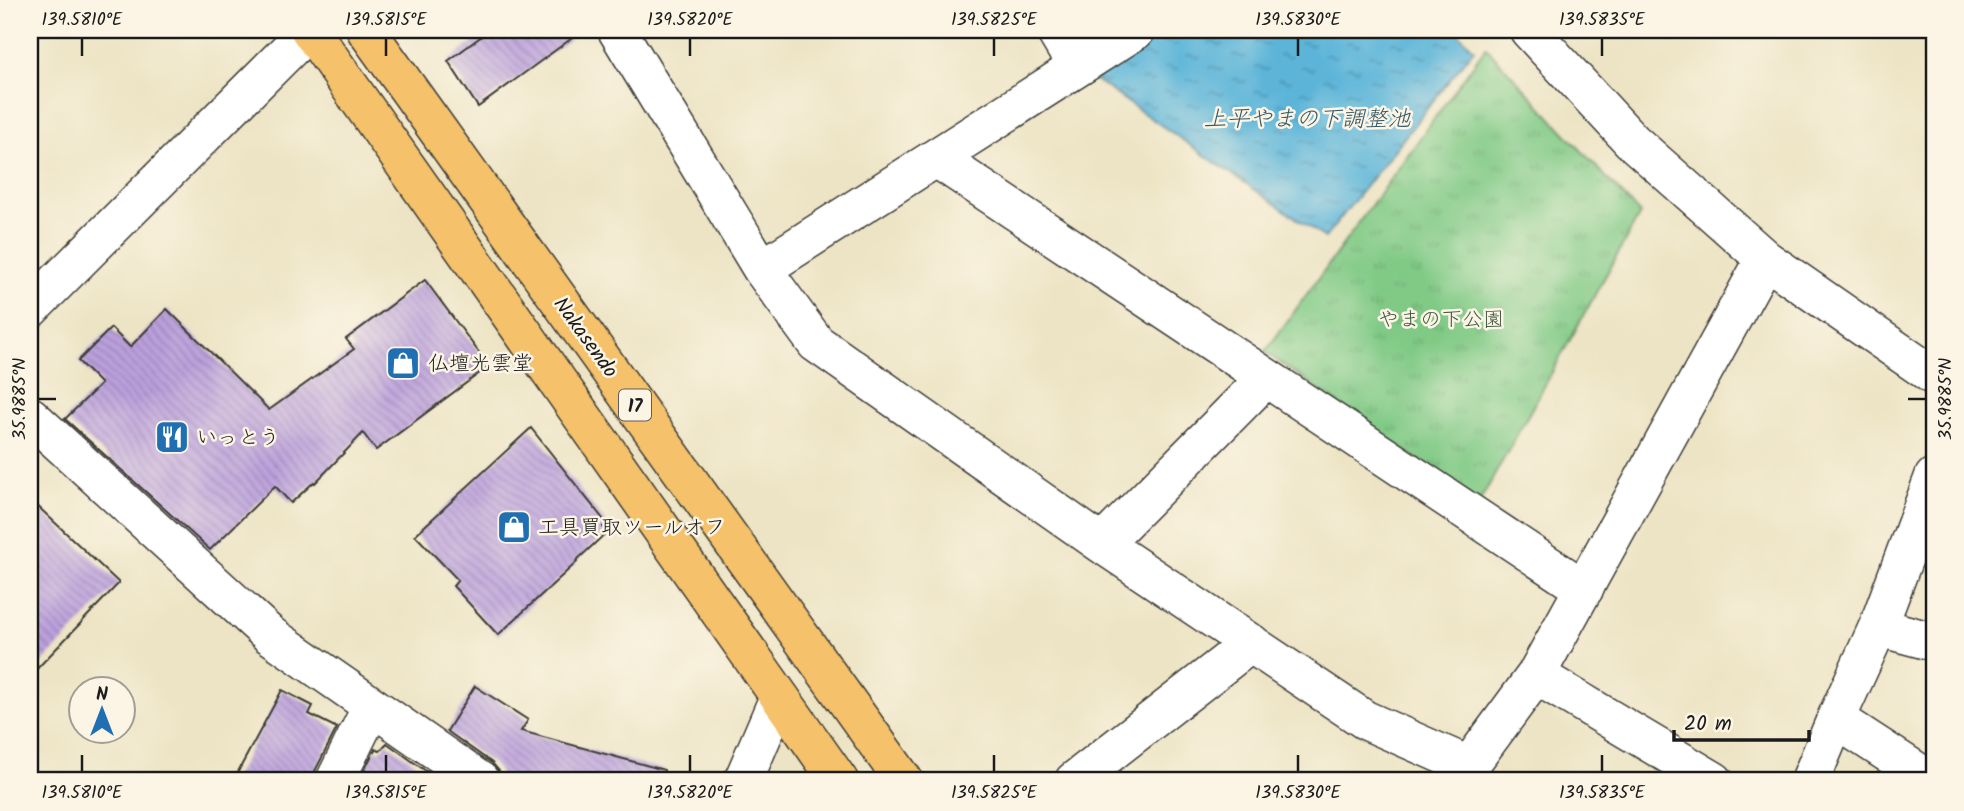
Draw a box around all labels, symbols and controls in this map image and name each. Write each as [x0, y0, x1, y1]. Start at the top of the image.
text: 139.5810°E [42, 6, 123, 35]
text: 139.5815°E [345, 6, 427, 35]
text: 139.5820°E [647, 6, 733, 35]
text: 139.5825°E [951, 6, 1038, 35]
text: 139.5830°E [1255, 6, 1341, 35]
text: 139.5835°E [1559, 6, 1645, 35]
water label: 上平やまの下調整池 [1204, 102, 1412, 138]
street label: Nakasendo [544, 290, 626, 385]
park label: やまの下公園 [1378, 304, 1504, 337]
shop icon: 仏壇光雲堂 [384, 344, 422, 382]
place label: 仏壇光雲堂 [428, 348, 533, 381]
text: 35.9885°N [6, 358, 35, 440]
text: 35.9885°N [1932, 358, 1961, 440]
road number: 17 [619, 390, 651, 420]
restaurant icon: いっとう [153, 418, 191, 456]
place label: いっとう [196, 422, 280, 455]
shop icon: 工具買取ツールオフ [495, 508, 533, 546]
place label: 工具買取ツールオフ [538, 512, 726, 545]
north arrow [66, 674, 136, 744]
text: N [96, 680, 108, 710]
scale bar [1674, 699, 1808, 743]
text: 20 m [1684, 708, 1732, 741]
text: 139.5810°E [42, 779, 123, 808]
text: 139.5815°E [345, 779, 427, 808]
text: 139.5820°E [647, 779, 733, 808]
text: 139.5825°E [951, 779, 1038, 808]
text: 139.5830°E [1255, 779, 1341, 808]
text: 139.5835°E [1559, 779, 1645, 808]

